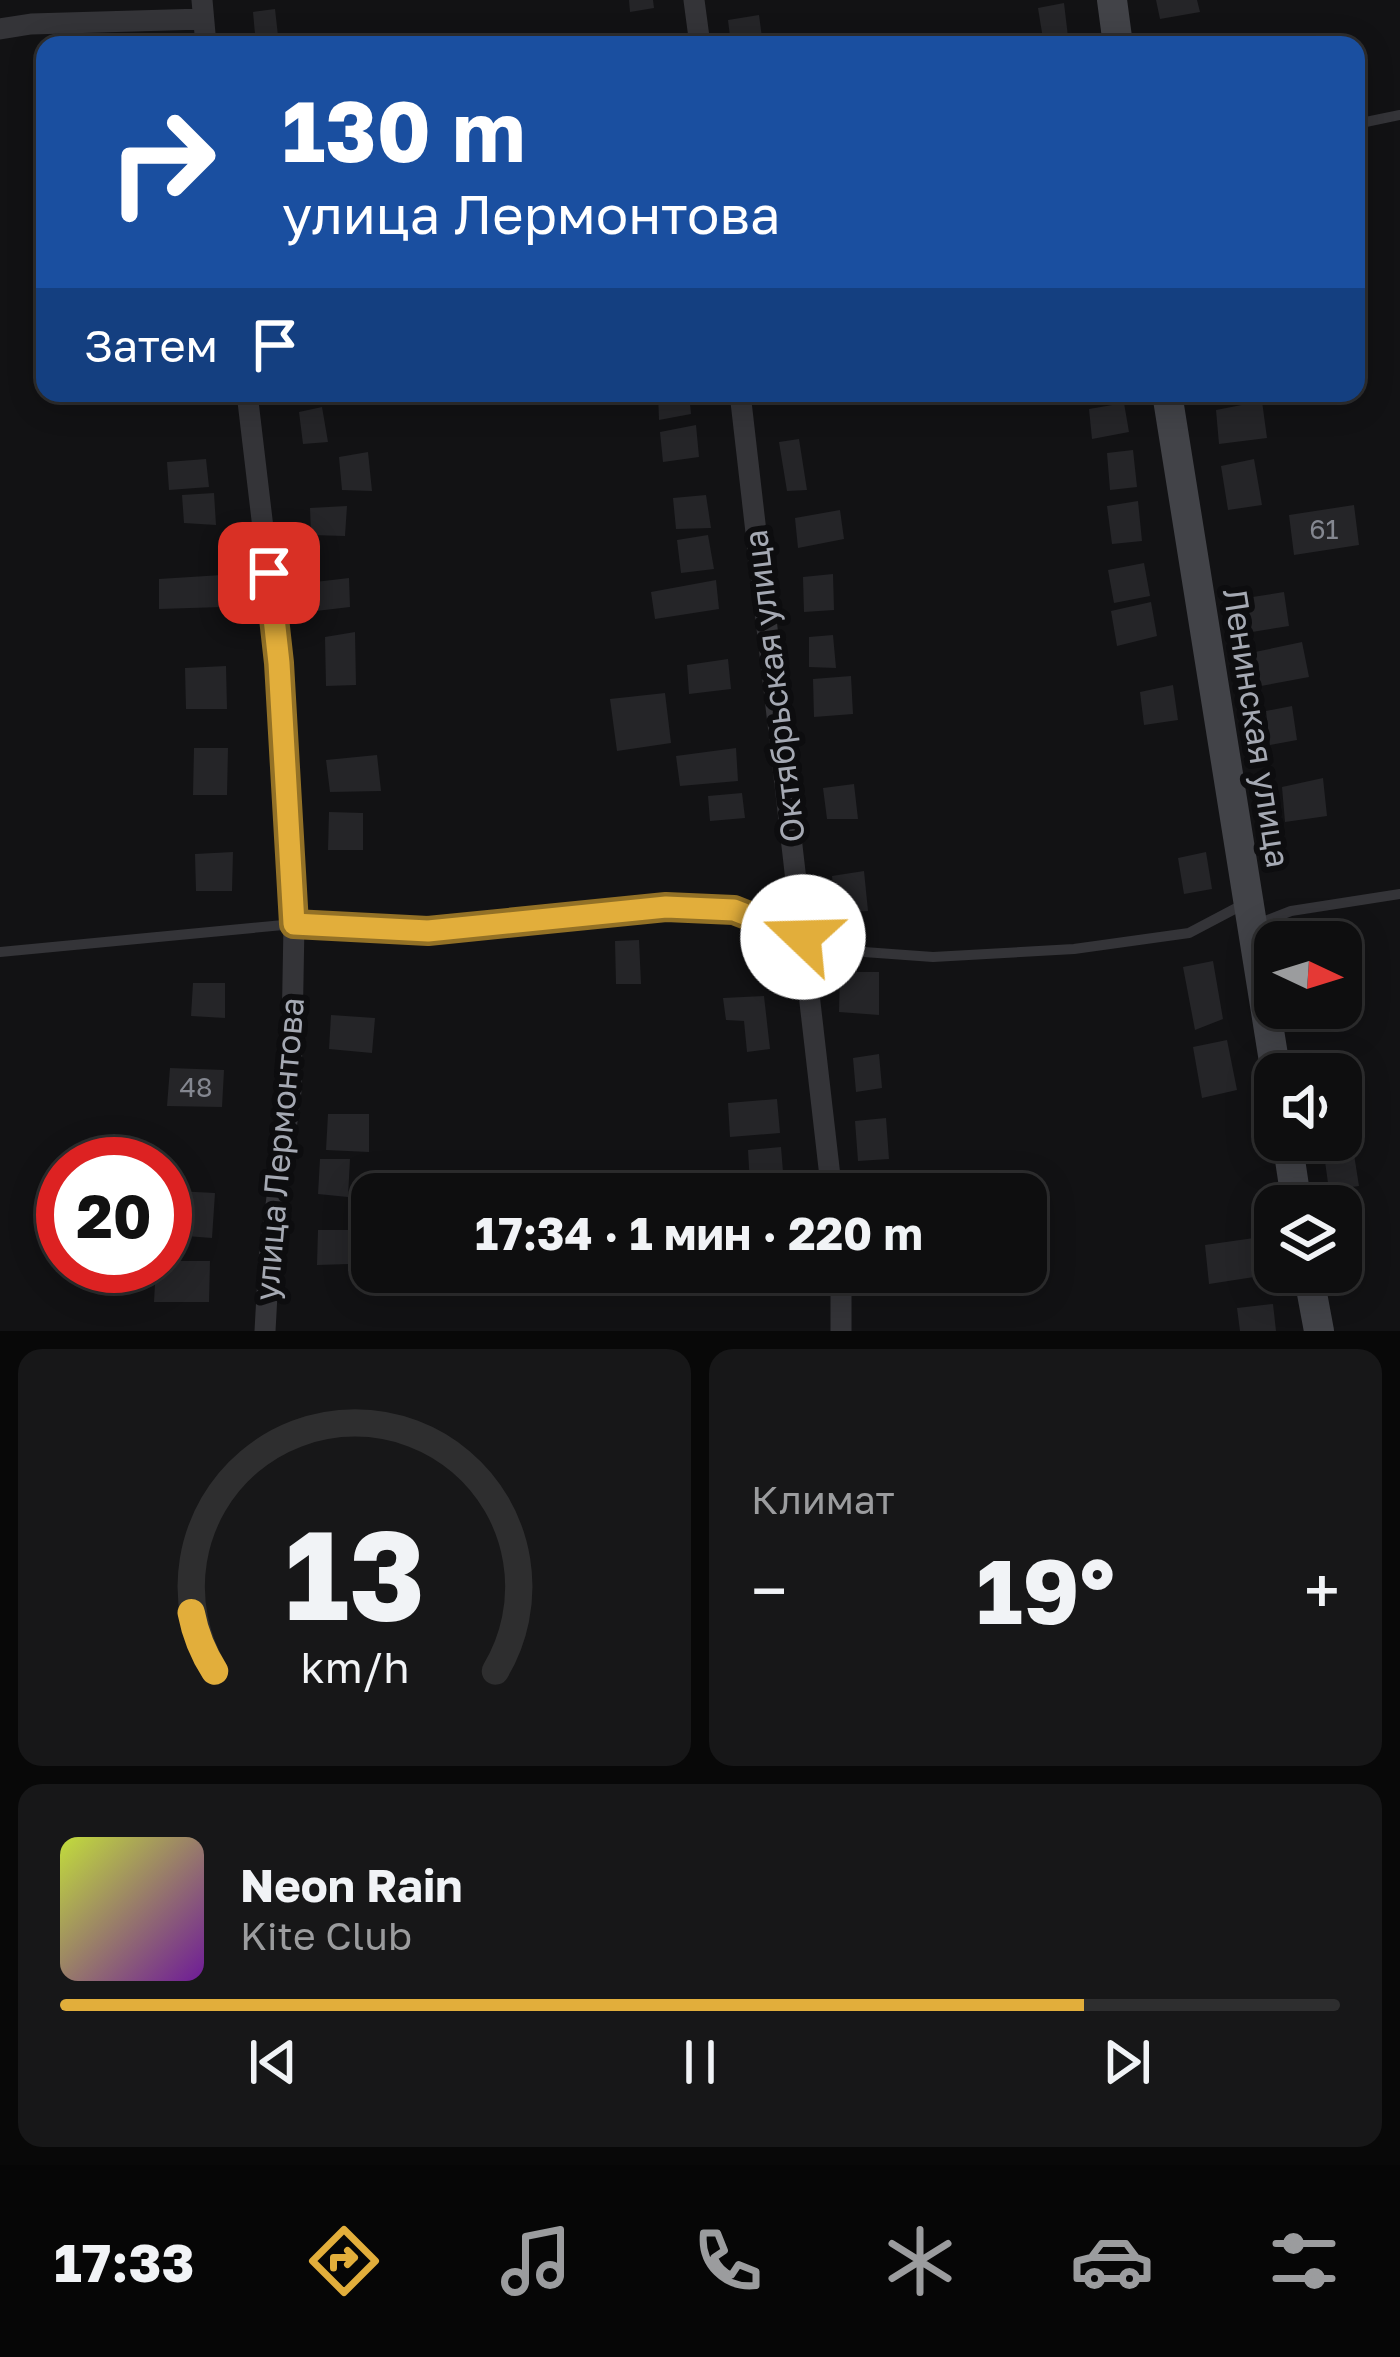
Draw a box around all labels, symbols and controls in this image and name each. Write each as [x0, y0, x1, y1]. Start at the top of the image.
text: 130 m [282, 80, 526, 180]
icon: right [84, 84, 240, 240]
text: улица Лермонтова [282, 181, 780, 246]
icon: arrive [242, 312, 308, 378]
text: Затем [84, 318, 218, 372]
house number: 61 [1309, 513, 1339, 545]
pin [218, 522, 320, 624]
street label: Октябрьская улица [735, 528, 812, 845]
icon: arrive [236, 540, 302, 606]
street label: Ленинская улица [1216, 586, 1299, 870]
position arrow [740, 874, 866, 1000]
north arrow [1254, 921, 1362, 1029]
map controls [1254, 921, 1362, 1293]
street label: улица Лермонтова [246, 996, 311, 1302]
button: sound [1254, 1053, 1362, 1161]
house number: 48 [180, 1071, 212, 1103]
speed limit sign: 20 [36, 1137, 192, 1293]
button: layers [1254, 1185, 1362, 1293]
text: 17:34 · 1 мин · 220 m [475, 1206, 923, 1260]
text: Климат [751, 1476, 895, 1523]
text: 13 [284, 1498, 425, 1647]
text: 19° [976, 1536, 1115, 1644]
text: − [751, 1550, 787, 1630]
text: + [1304, 1550, 1340, 1630]
text: km/h [300, 1640, 409, 1691]
text: Neon Rain [240, 1858, 463, 1912]
text: Kite Club [240, 1912, 412, 1959]
icon: previous [240, 2029, 306, 2095]
icon: pause [667, 2029, 733, 2095]
icon: next [1094, 2029, 1160, 2095]
icon: directions [302, 2219, 386, 2303]
icon: music [494, 2219, 578, 2303]
icon: phone [686, 2219, 770, 2303]
icon: climate [878, 2219, 962, 2303]
icon: car [1070, 2219, 1154, 2303]
icon: filters [1262, 2219, 1346, 2303]
text: 17:33 [54, 2229, 194, 2294]

